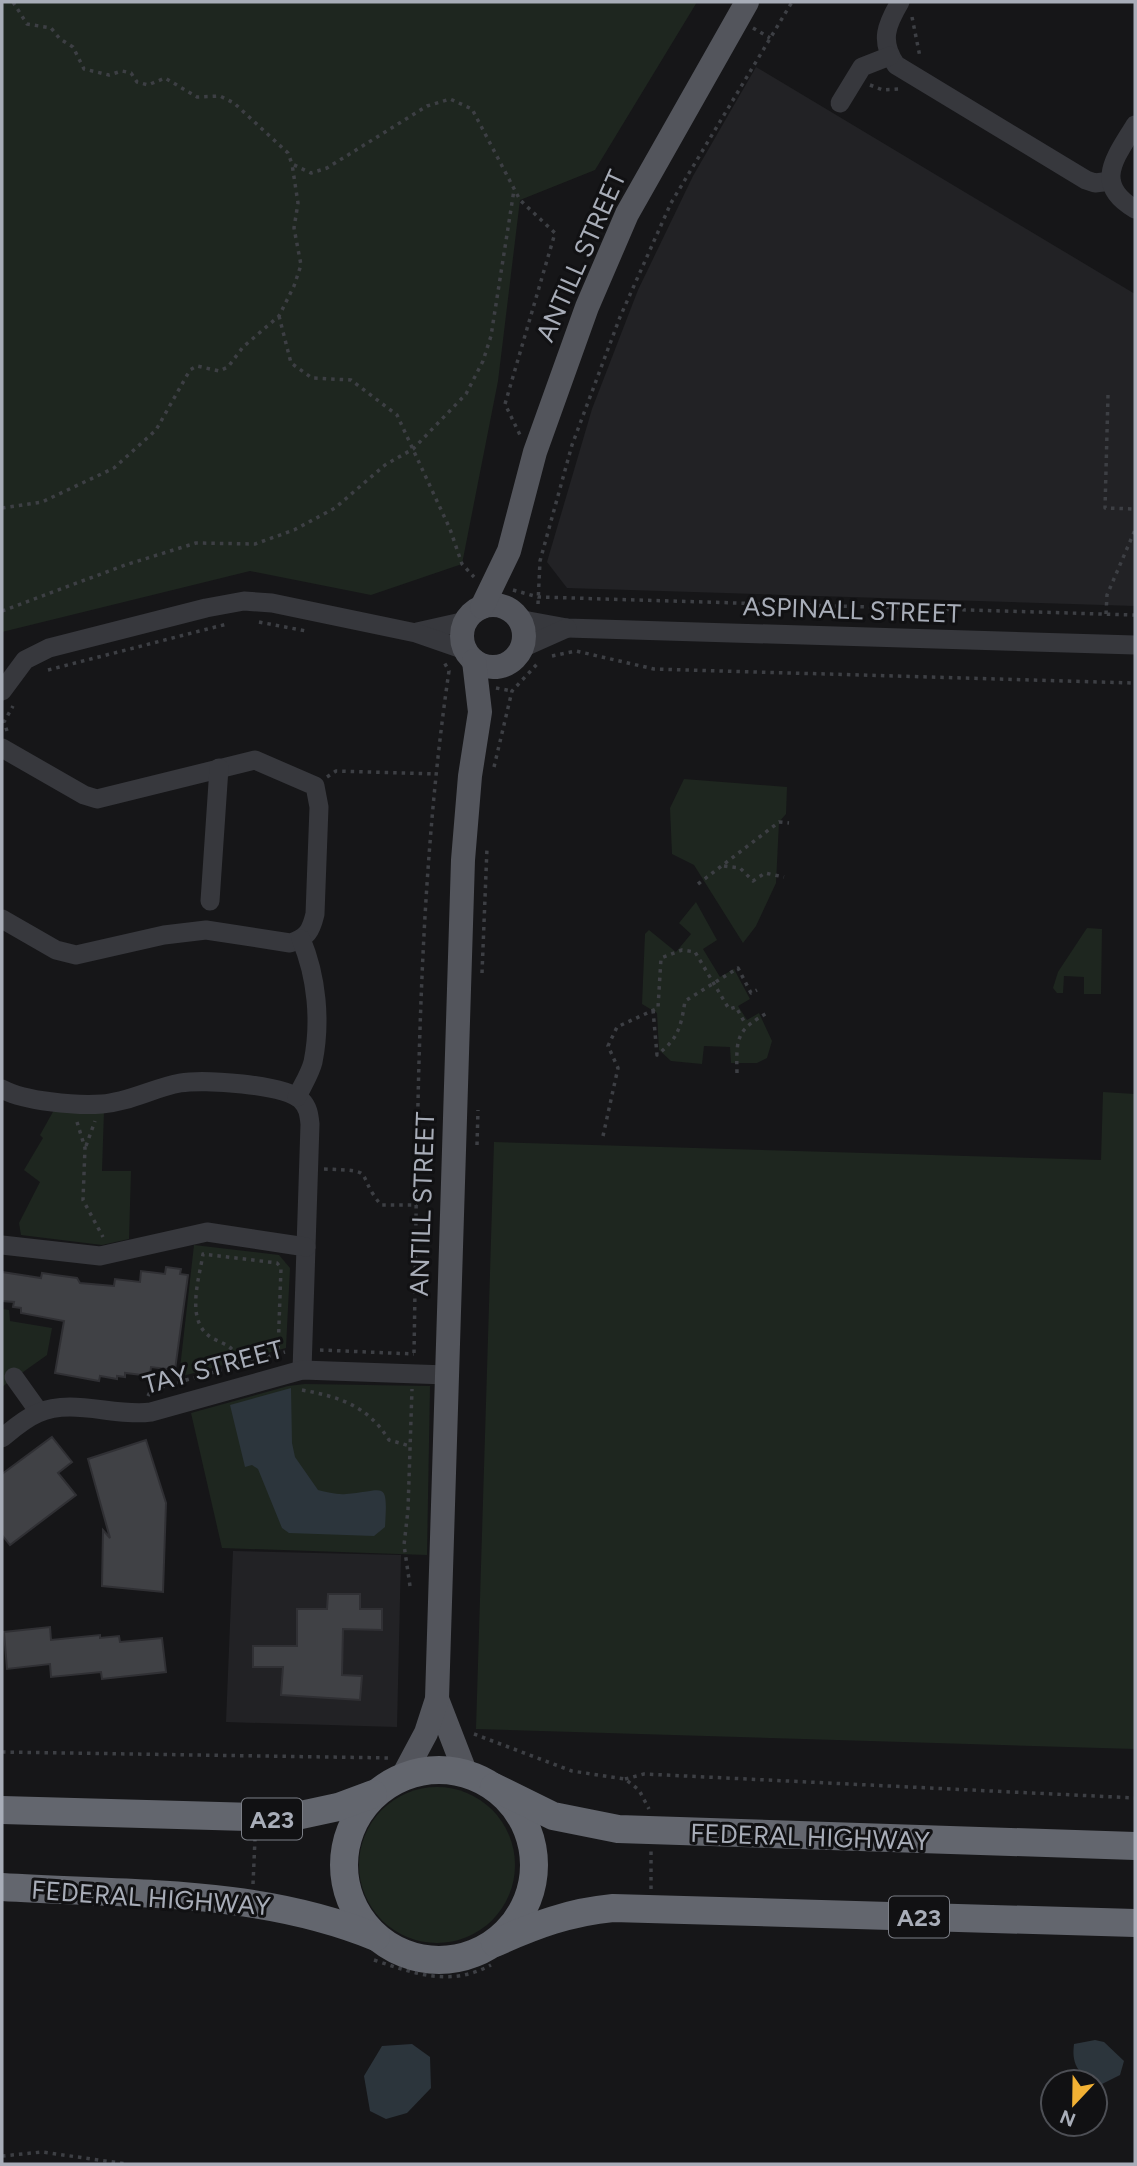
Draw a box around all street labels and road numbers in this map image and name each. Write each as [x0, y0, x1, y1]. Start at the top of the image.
street label: ANTILL STREET [529, 165, 633, 347]
street label: ASPINALL STREET [742, 590, 962, 630]
street label: ANTILL STREET [403, 1111, 441, 1297]
street label: TAY STREET [139, 1333, 287, 1401]
road number: A23 [242, 1798, 302, 1840]
street label: FEDERAL HIGHWAY [690, 1817, 931, 1857]
street label: FEDERAL HIGHWAY [30, 1874, 272, 1922]
road number: A23 [889, 1896, 949, 1938]

